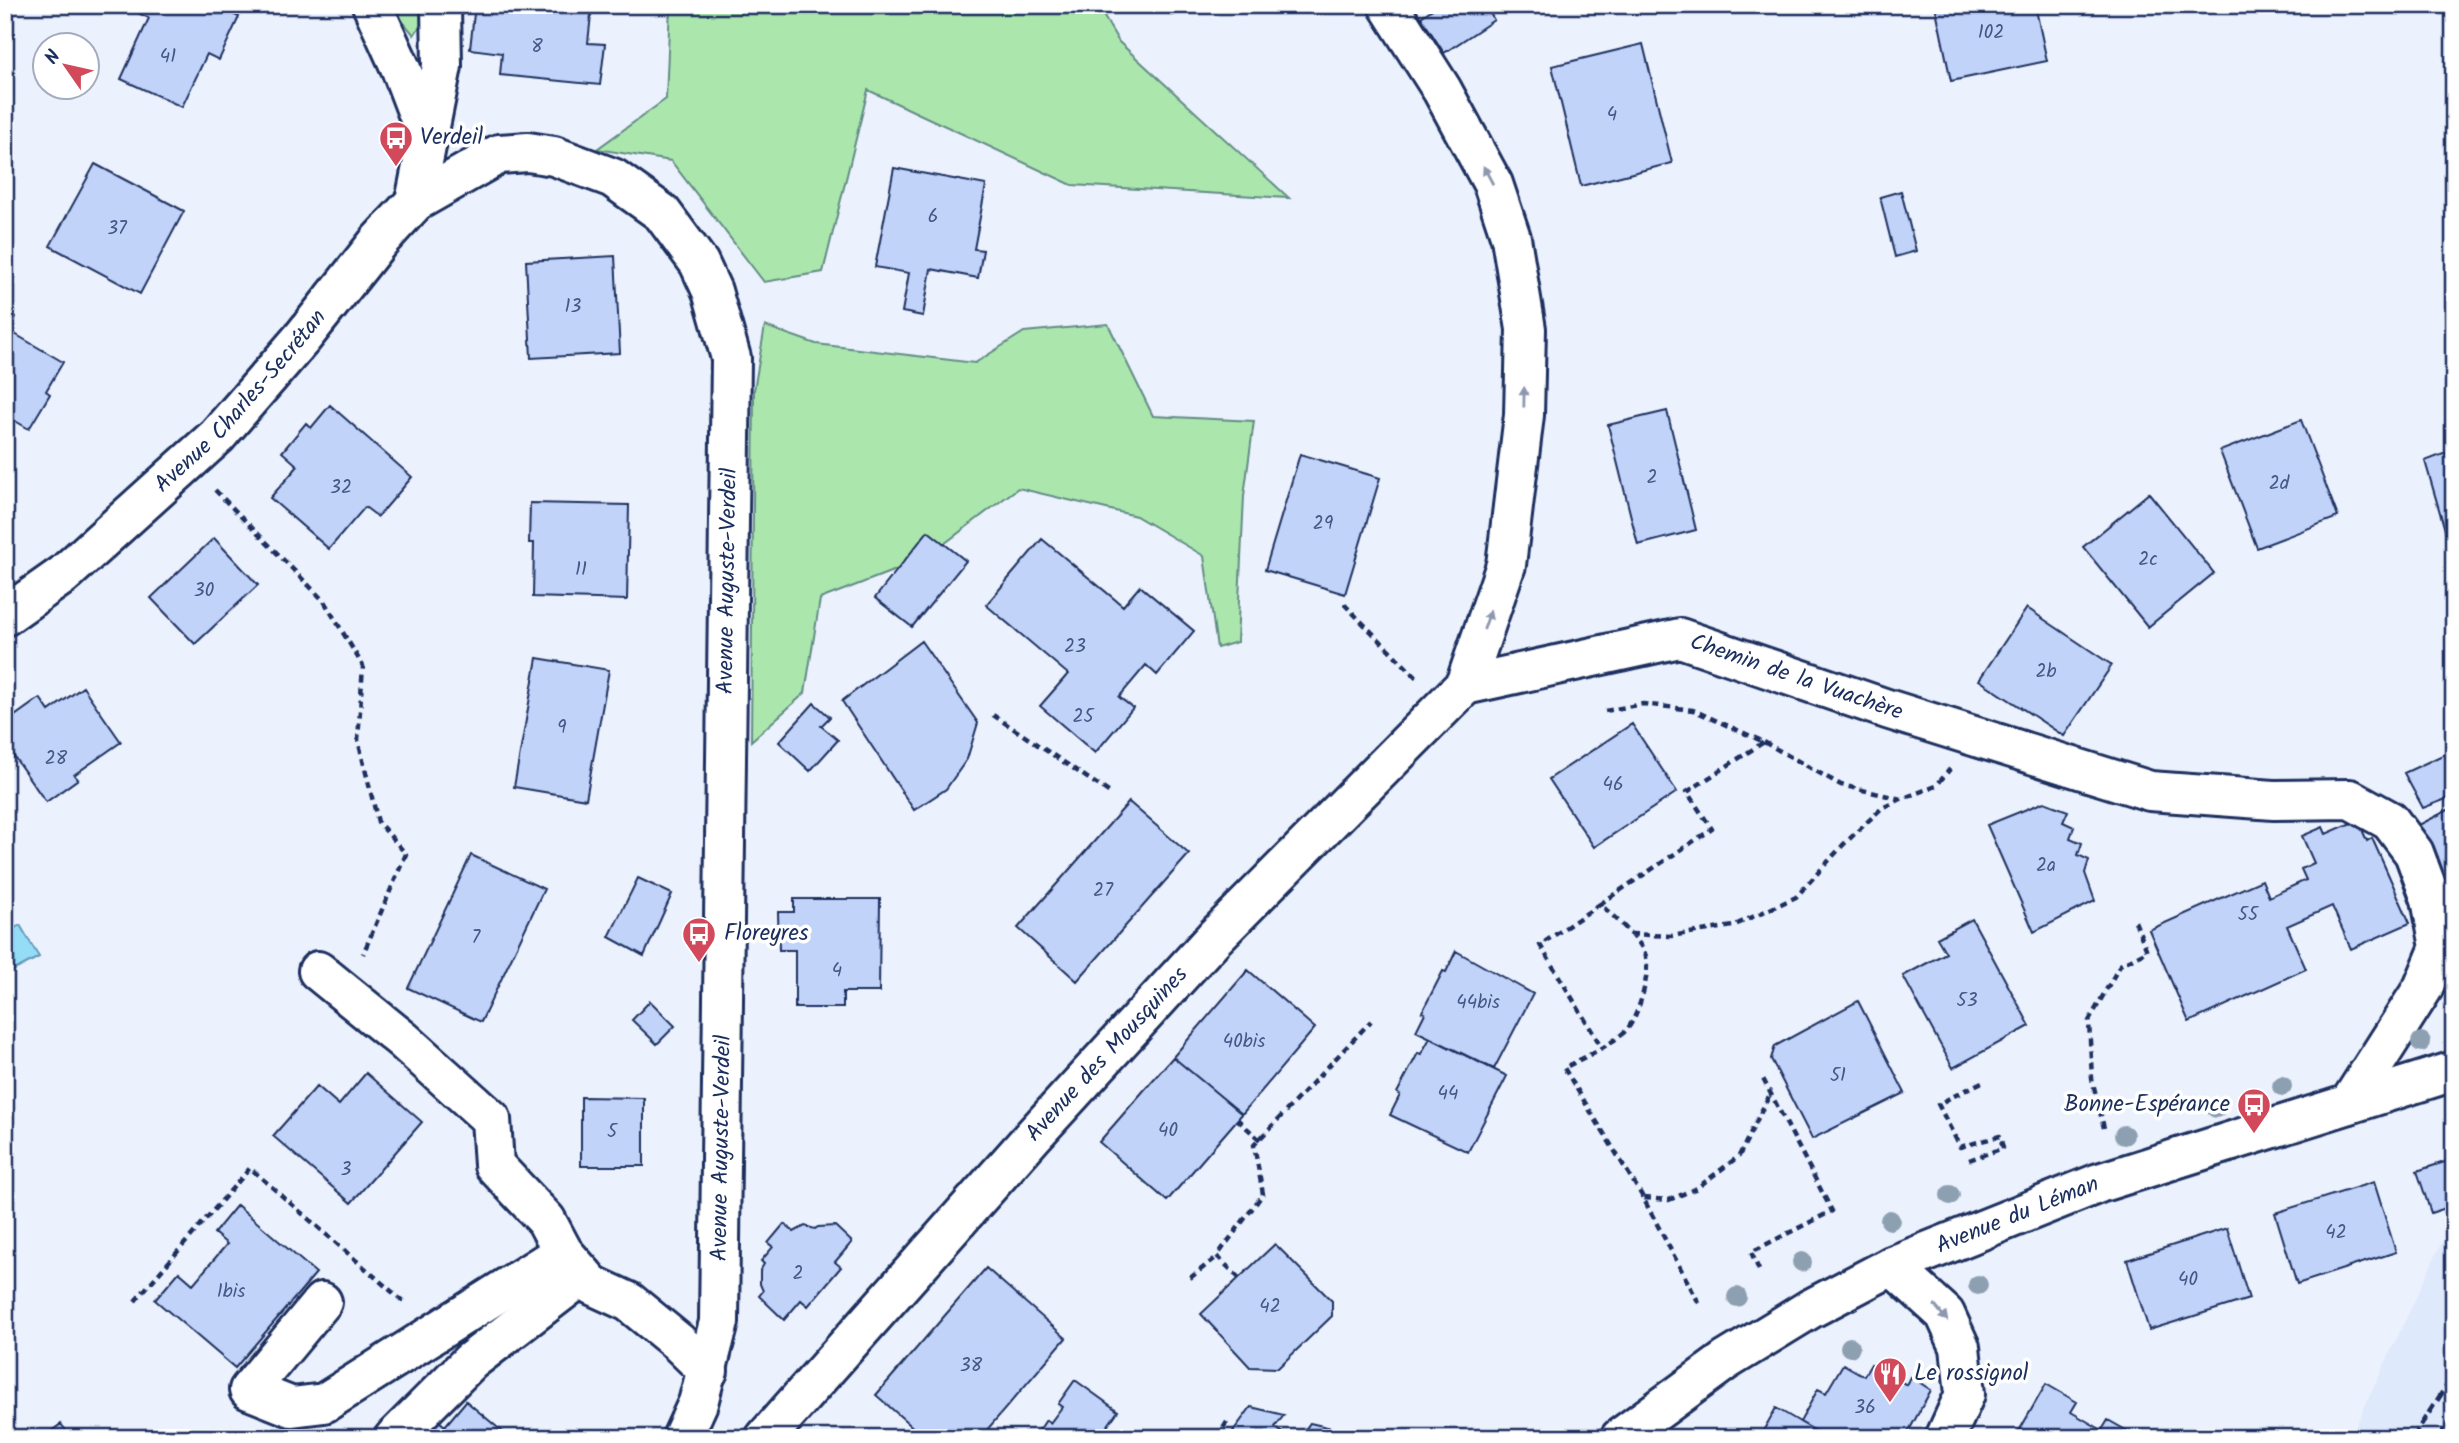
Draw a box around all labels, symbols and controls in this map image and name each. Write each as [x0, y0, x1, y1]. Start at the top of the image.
house number: 102 [1978, 18, 2004, 48]
north arrow [32, 32, 102, 102]
house number: 8 [531, 32, 543, 62]
house number: 41 [160, 42, 176, 72]
text: N [38, 44, 69, 71]
house number: 4 [1607, 100, 1617, 130]
bus stop icon: Verdeil [377, 119, 415, 168]
place label: Verdeil [420, 120, 484, 156]
one-way arrow [1482, 165, 1494, 185]
house number: 6 [928, 202, 938, 232]
house number: 37 [107, 214, 128, 244]
house number: 13 [565, 292, 582, 322]
street label: Avenue Charles-Secrétan [147, 302, 336, 502]
one-way arrow [1519, 386, 1530, 408]
house number: 2 [1646, 463, 1658, 493]
street label: Avenue Auguste-Verdeil [708, 467, 748, 695]
house number: 2d [2269, 469, 2290, 499]
house number: 32 [330, 473, 352, 503]
house number: 29 [1313, 509, 1333, 539]
house number: 2c [2138, 545, 2158, 575]
house number: 11 [575, 555, 587, 585]
house number: 30 [194, 576, 214, 606]
one-way arrow [1482, 610, 1493, 631]
street label: Chemin de la Vuachère [1685, 625, 1907, 731]
house number: 23 [1064, 632, 1086, 662]
house number: 2b [2035, 657, 2057, 687]
house number: 25 [1072, 702, 1095, 732]
house number: 9 [557, 713, 567, 743]
house number: 28 [45, 744, 68, 774]
house number: 46 [1602, 770, 1624, 800]
house number: 2a [2036, 851, 2056, 881]
house number: 27 [1093, 876, 1114, 906]
house number: 55 [2238, 900, 2260, 930]
bus stop icon: Floreyres [680, 915, 718, 964]
place label: Floreyres [724, 916, 809, 952]
house number: 7 [472, 923, 482, 953]
house number: 4 [832, 956, 842, 986]
street label: Avenue des Mousquines [1017, 958, 1197, 1151]
house number: 53 [1956, 986, 1978, 1016]
house number: 44bis [1456, 988, 1500, 1018]
house number: 40bis [1223, 1027, 1265, 1057]
street label: Avenue Auguste-Verdeil [702, 1034, 742, 1262]
house number: 51 [1830, 1061, 1846, 1091]
house number: 44 [1438, 1079, 1458, 1109]
bus stop icon: Bonne-Espérance [2235, 1086, 2273, 1135]
place label: Bonne-Espérance [2064, 1087, 2230, 1123]
house number: 40 [1158, 1116, 1178, 1146]
house number: 5 [607, 1117, 619, 1147]
house number: 3 [341, 1155, 352, 1185]
street label: Avenue du Léman [1931, 1167, 2105, 1264]
house number: 42 [2325, 1218, 2347, 1248]
house number: 2 [792, 1259, 804, 1289]
house number: 40 [2178, 1265, 2198, 1295]
house number: 1bis [217, 1277, 245, 1307]
house number: 42 [1259, 1292, 1281, 1322]
one-way arrow [1933, 1303, 1948, 1321]
house number: 38 [960, 1351, 983, 1381]
restaurant icon: Le rossignol [1871, 1355, 1909, 1404]
place label: Le rossignol [1914, 1356, 2029, 1392]
house number: 36 [1854, 1393, 1876, 1423]

